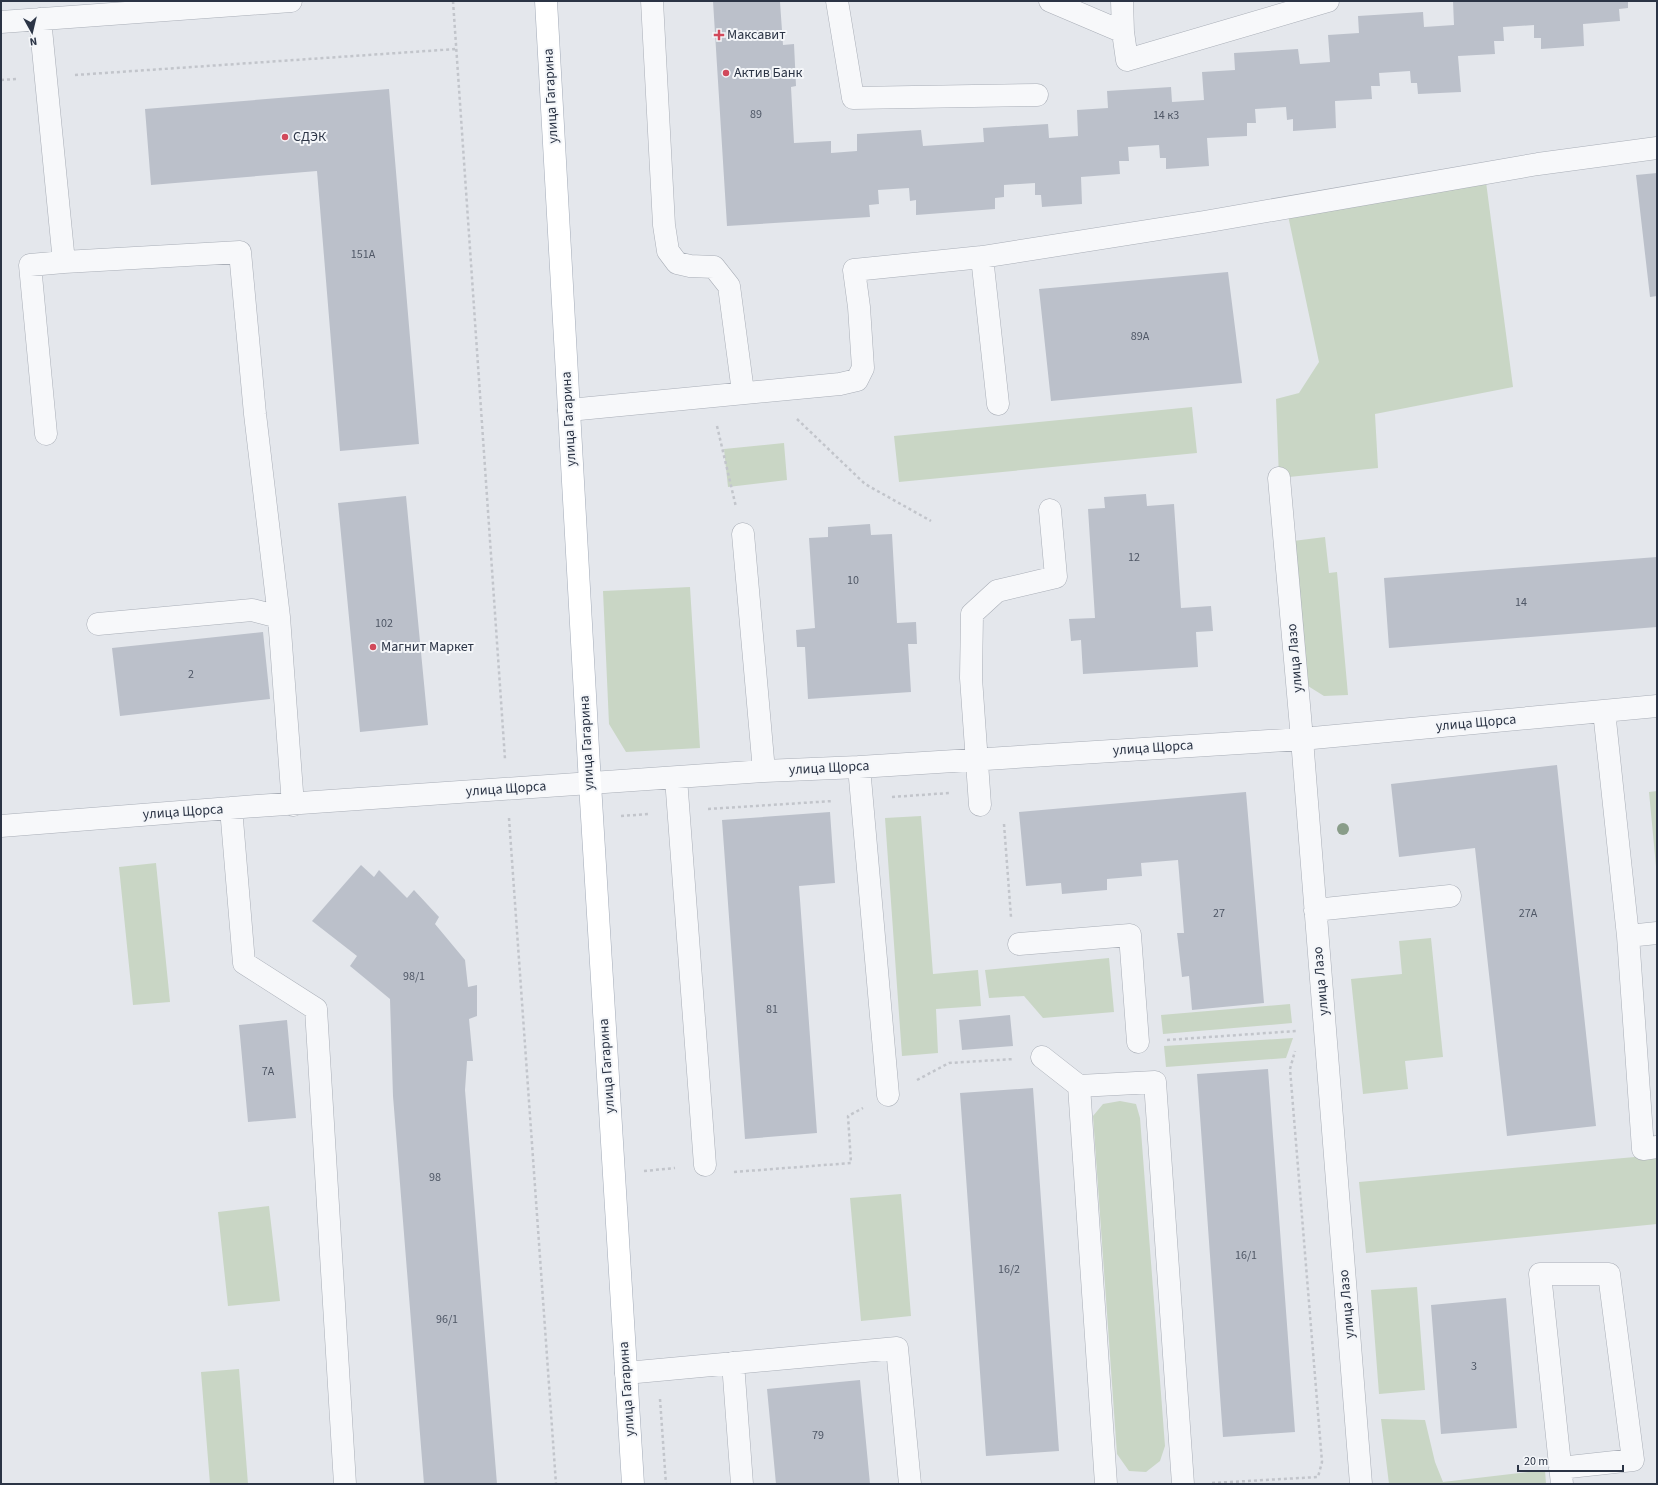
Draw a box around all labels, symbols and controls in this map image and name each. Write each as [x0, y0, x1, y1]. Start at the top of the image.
north arrow [12, 12, 52, 52]
place label: Максавит [727, 25, 786, 45]
marker: Максавит [714, 30, 724, 40]
text: N [29, 33, 38, 49]
street label: улица Гагарина [539, 48, 563, 144]
place label: Актив Банк [734, 63, 803, 83]
marker: Актив Банк [721, 68, 731, 78]
house number: 89 [750, 106, 762, 123]
house number: 14 к3 [1153, 107, 1179, 124]
place label: СДЭК [293, 127, 327, 147]
marker: СДЭК [280, 132, 290, 142]
house number: 151А [351, 246, 376, 263]
house number: 89А [1131, 328, 1150, 345]
street label: улица Гагарина [557, 371, 581, 467]
house number: 12 [1128, 549, 1140, 566]
house number: 10 [847, 572, 859, 589]
house number: 14 [1515, 594, 1527, 611]
house number: 102 [375, 615, 393, 632]
street label: улица Лазо [1282, 623, 1308, 693]
place label: Магнит Маркет [381, 637, 475, 657]
marker: Магнит Маркет [368, 642, 378, 652]
house number: 2 [188, 666, 194, 683]
street label: улица Гагарина [575, 695, 599, 791]
street label: улица Щорса [1435, 710, 1517, 736]
street label: улица Щорса [1112, 735, 1194, 761]
street label: улица Щорса [788, 756, 870, 780]
street label: улица Щорса [465, 776, 547, 802]
street label: улица Щорса [142, 799, 224, 825]
house number: 27 [1213, 905, 1225, 922]
house number: 27А [1519, 905, 1538, 922]
street label: улица Лазо [1308, 946, 1334, 1016]
house number: 98/1 [403, 968, 425, 985]
house number: 81 [766, 1001, 778, 1018]
street label: улица Гагарина [594, 1018, 620, 1114]
house number: 7А [262, 1063, 275, 1080]
house number: 98 [429, 1169, 441, 1186]
house number: 16/1 [1235, 1247, 1257, 1264]
house number: 16/2 [998, 1261, 1020, 1278]
street label: улица Лазо [1334, 1269, 1360, 1339]
house number: 96/1 [436, 1311, 458, 1328]
street label: улица Гагарина [614, 1341, 640, 1437]
house number: 3 [1471, 1358, 1477, 1375]
house number: 79 [812, 1427, 824, 1444]
scale bar [1518, 1447, 1623, 1473]
text: 20 m [1524, 1453, 1548, 1470]

